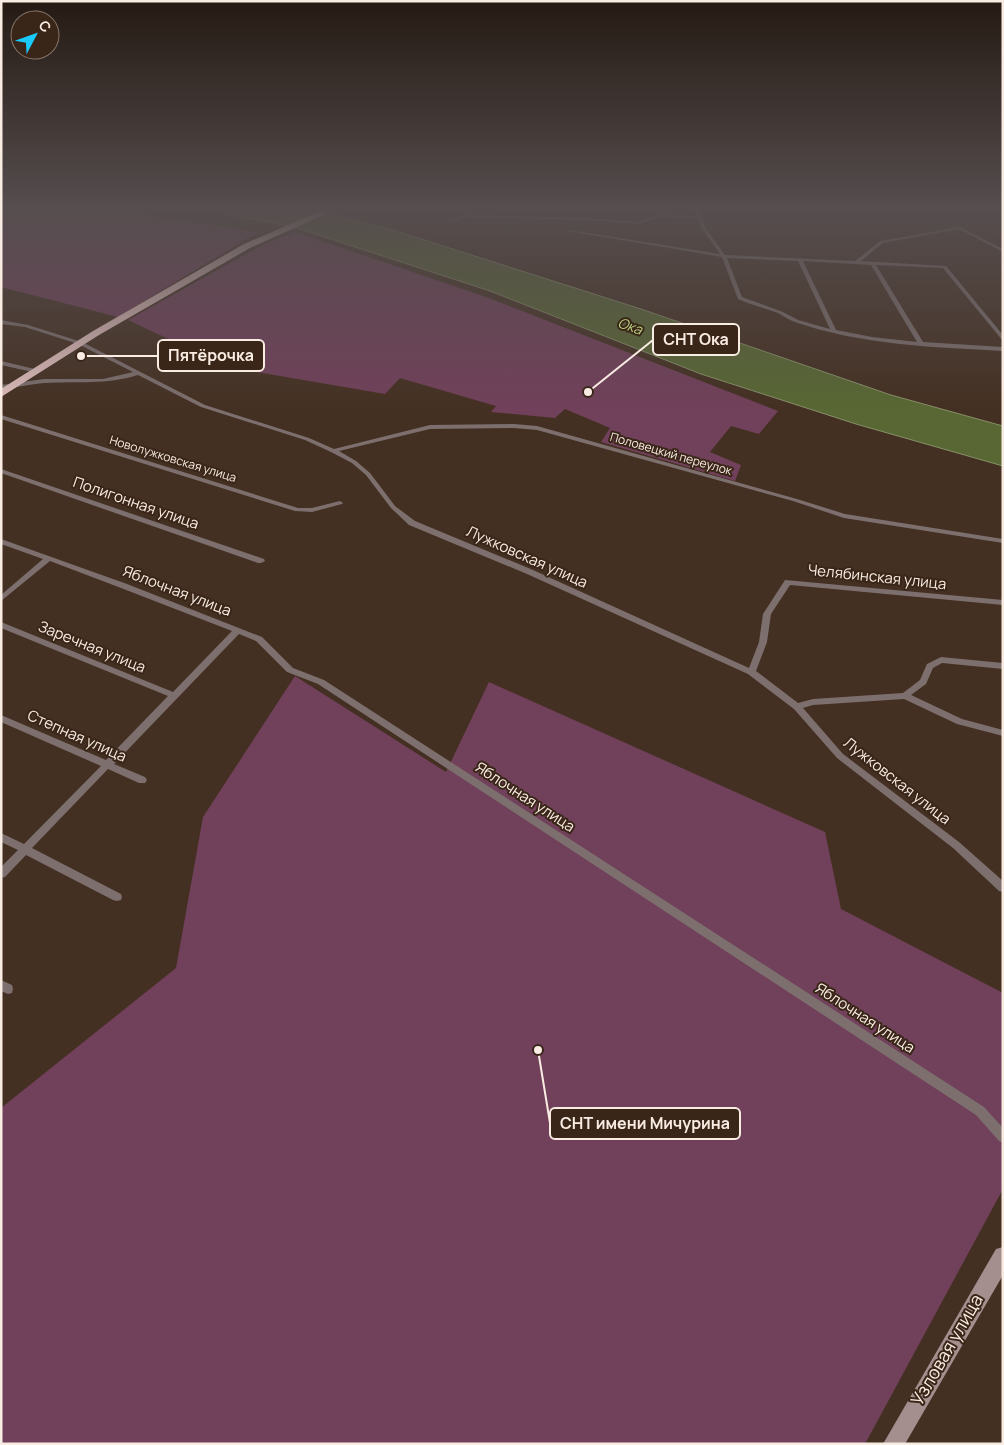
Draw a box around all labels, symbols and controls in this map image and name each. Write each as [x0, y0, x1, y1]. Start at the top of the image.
north arrow [10, 10, 60, 60]
text: С [35, 16, 56, 36]
water label: Ока [615, 312, 646, 339]
callout: СНТ Ока [653, 324, 739, 355]
text: СНТ Ока [663, 328, 729, 350]
callout: Пятёрочка [158, 340, 264, 371]
text: Пятёрочка [168, 344, 254, 366]
street label: Половецкий переулок [608, 428, 735, 479]
street label: Новолужковская улица [108, 431, 239, 486]
street label: Полигонная улица [70, 471, 202, 534]
street label: Лужковская улица [463, 520, 591, 593]
street label: Челябинская улица [807, 559, 947, 594]
street label: Яблочная улица [120, 560, 234, 621]
street label: Заречная улица [35, 615, 149, 678]
street label: Степная улица [24, 704, 130, 767]
street label: Лужковская улица [839, 732, 955, 829]
street label: Яблочная улица [471, 757, 579, 837]
street label: Яблочная улица [811, 978, 919, 1058]
callout: СНТ имени Мичурина [550, 1108, 740, 1139]
text: СНТ имени Мичурина [560, 1112, 730, 1134]
street label: Узловая улица [905, 1289, 988, 1410]

